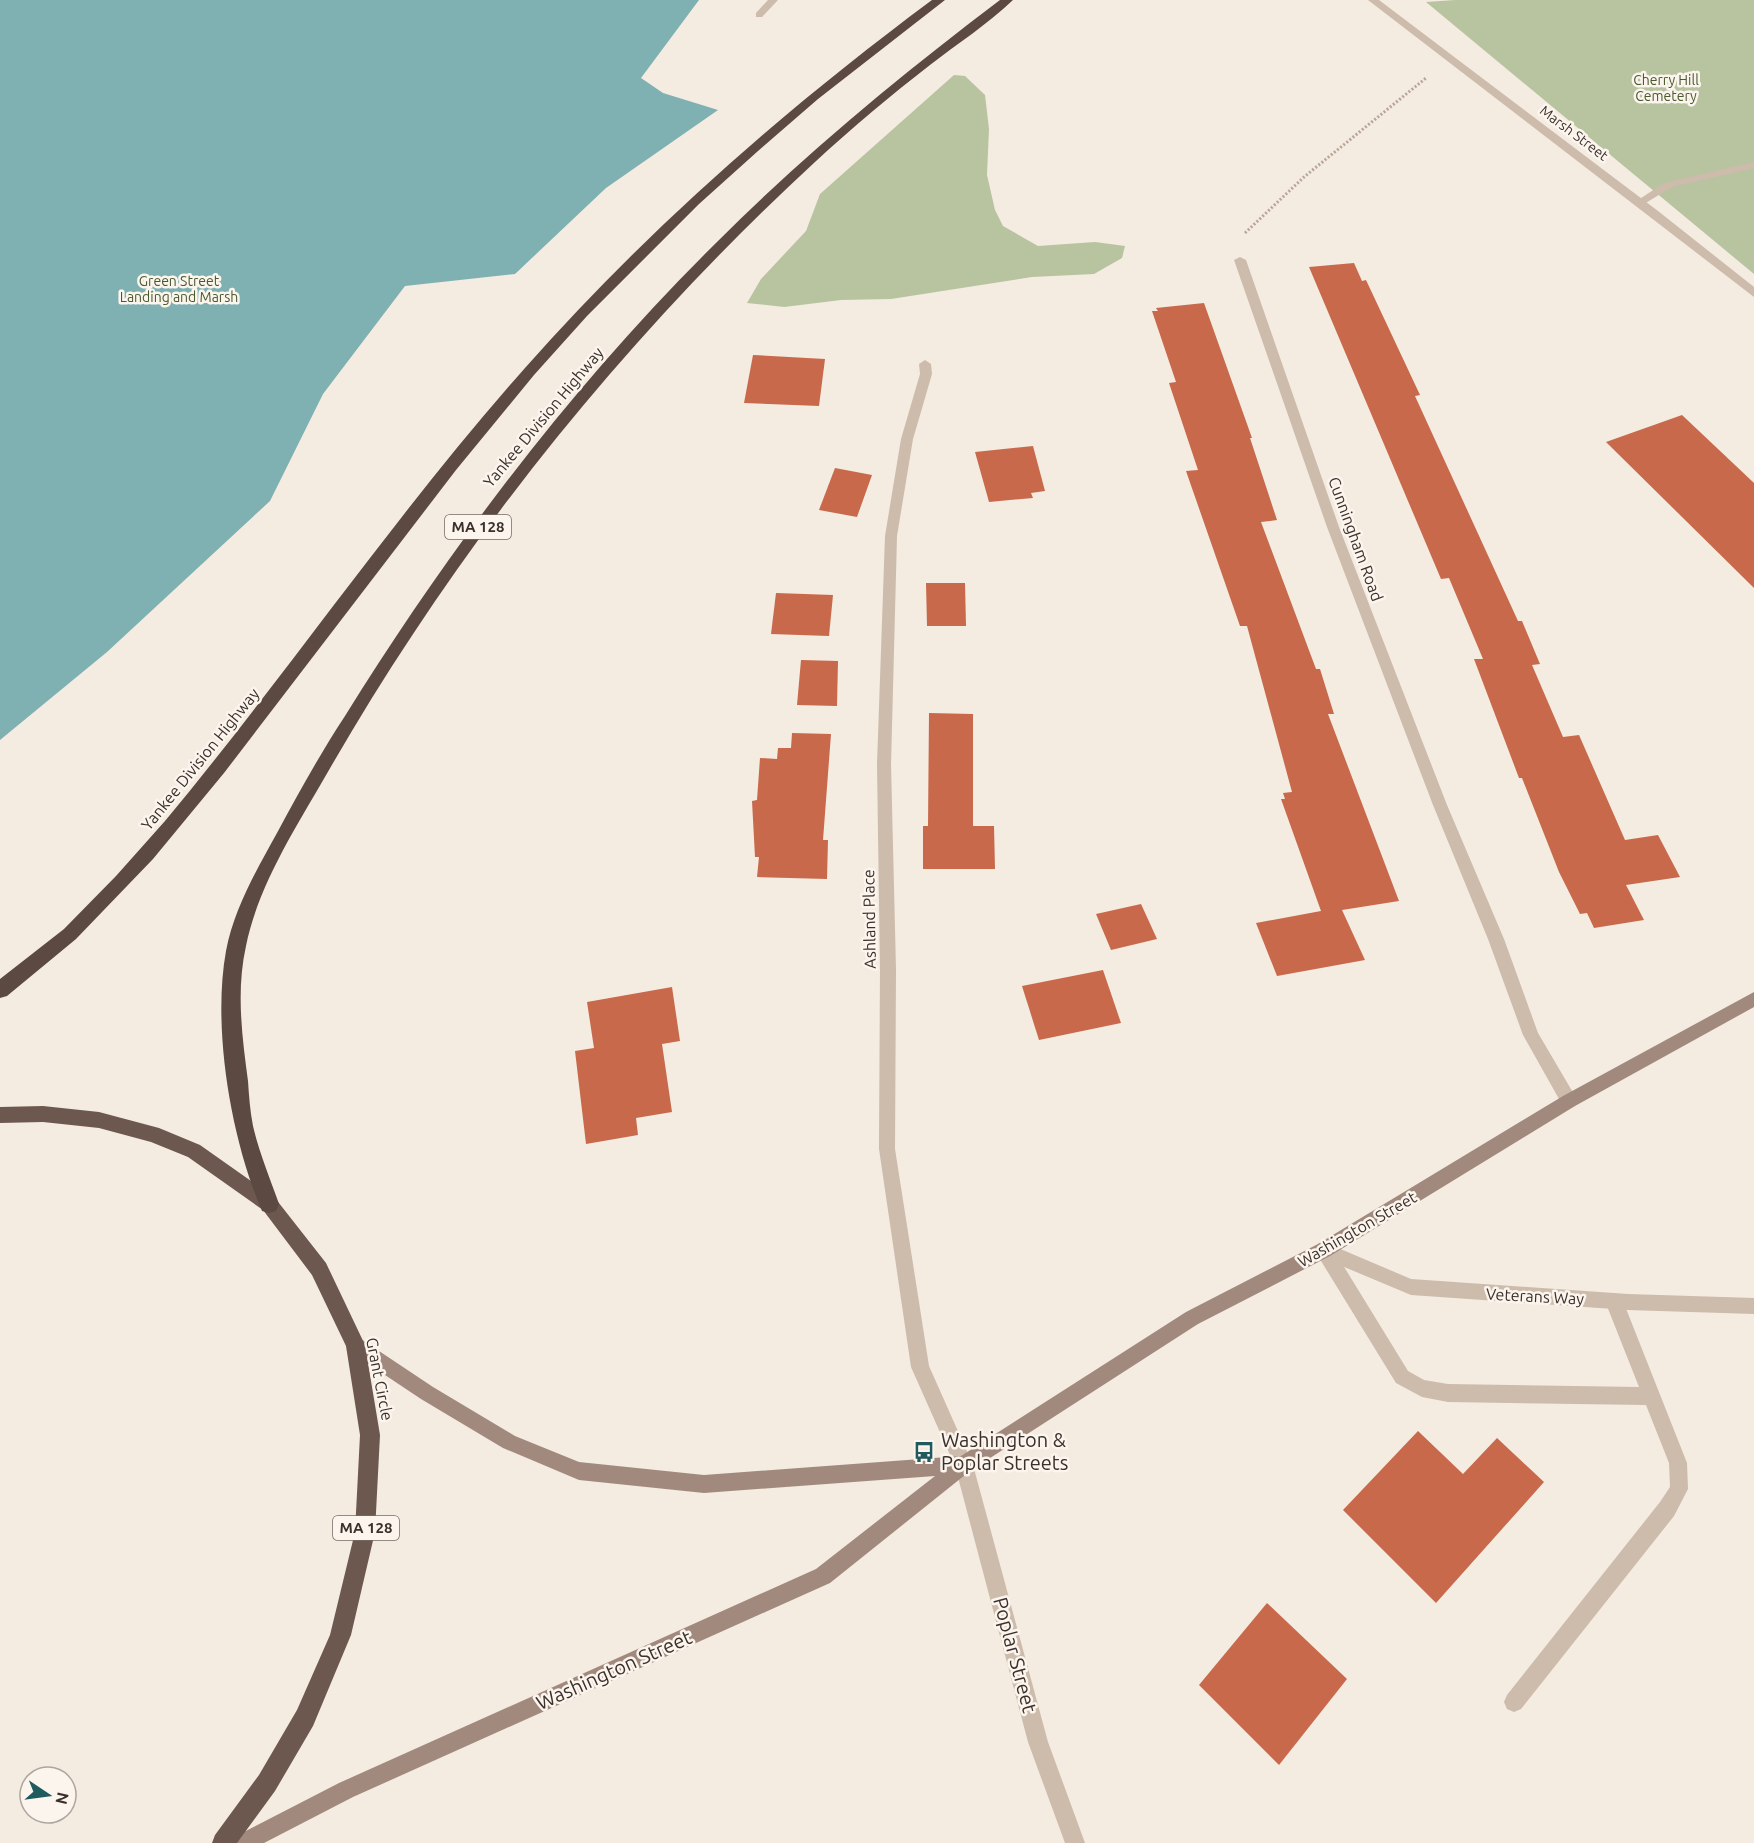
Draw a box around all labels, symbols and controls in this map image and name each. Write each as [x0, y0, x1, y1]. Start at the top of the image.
park label: Cherry Hill Cemetery [1633, 72, 1699, 104]
street label: Marsh Street [1537, 102, 1612, 164]
park label: Green Street Landing and Marsh [120, 273, 238, 305]
street label: Yankee Division Highway [479, 343, 607, 490]
street label: Cunningham Road [1325, 474, 1387, 604]
road number: MA 128 [445, 515, 511, 539]
street label: Yankee Division Highway [137, 684, 263, 833]
street label: Ashland Place [859, 869, 879, 969]
street label: Washington Street [1294, 1187, 1420, 1270]
street label: Veterans Way [1486, 1284, 1585, 1308]
street label: Grant Circle [363, 1336, 397, 1422]
place label: Washington & Poplar Streets [941, 1428, 1068, 1474]
bus stop icon: Washington & Poplar Streets [912, 1440, 936, 1464]
road number: MA 128 [333, 1516, 399, 1540]
street label: Poplar Street [989, 1595, 1042, 1715]
street label: Washington Street [533, 1625, 695, 1714]
north arrow [18, 1765, 78, 1825]
text: N [53, 1791, 73, 1806]

